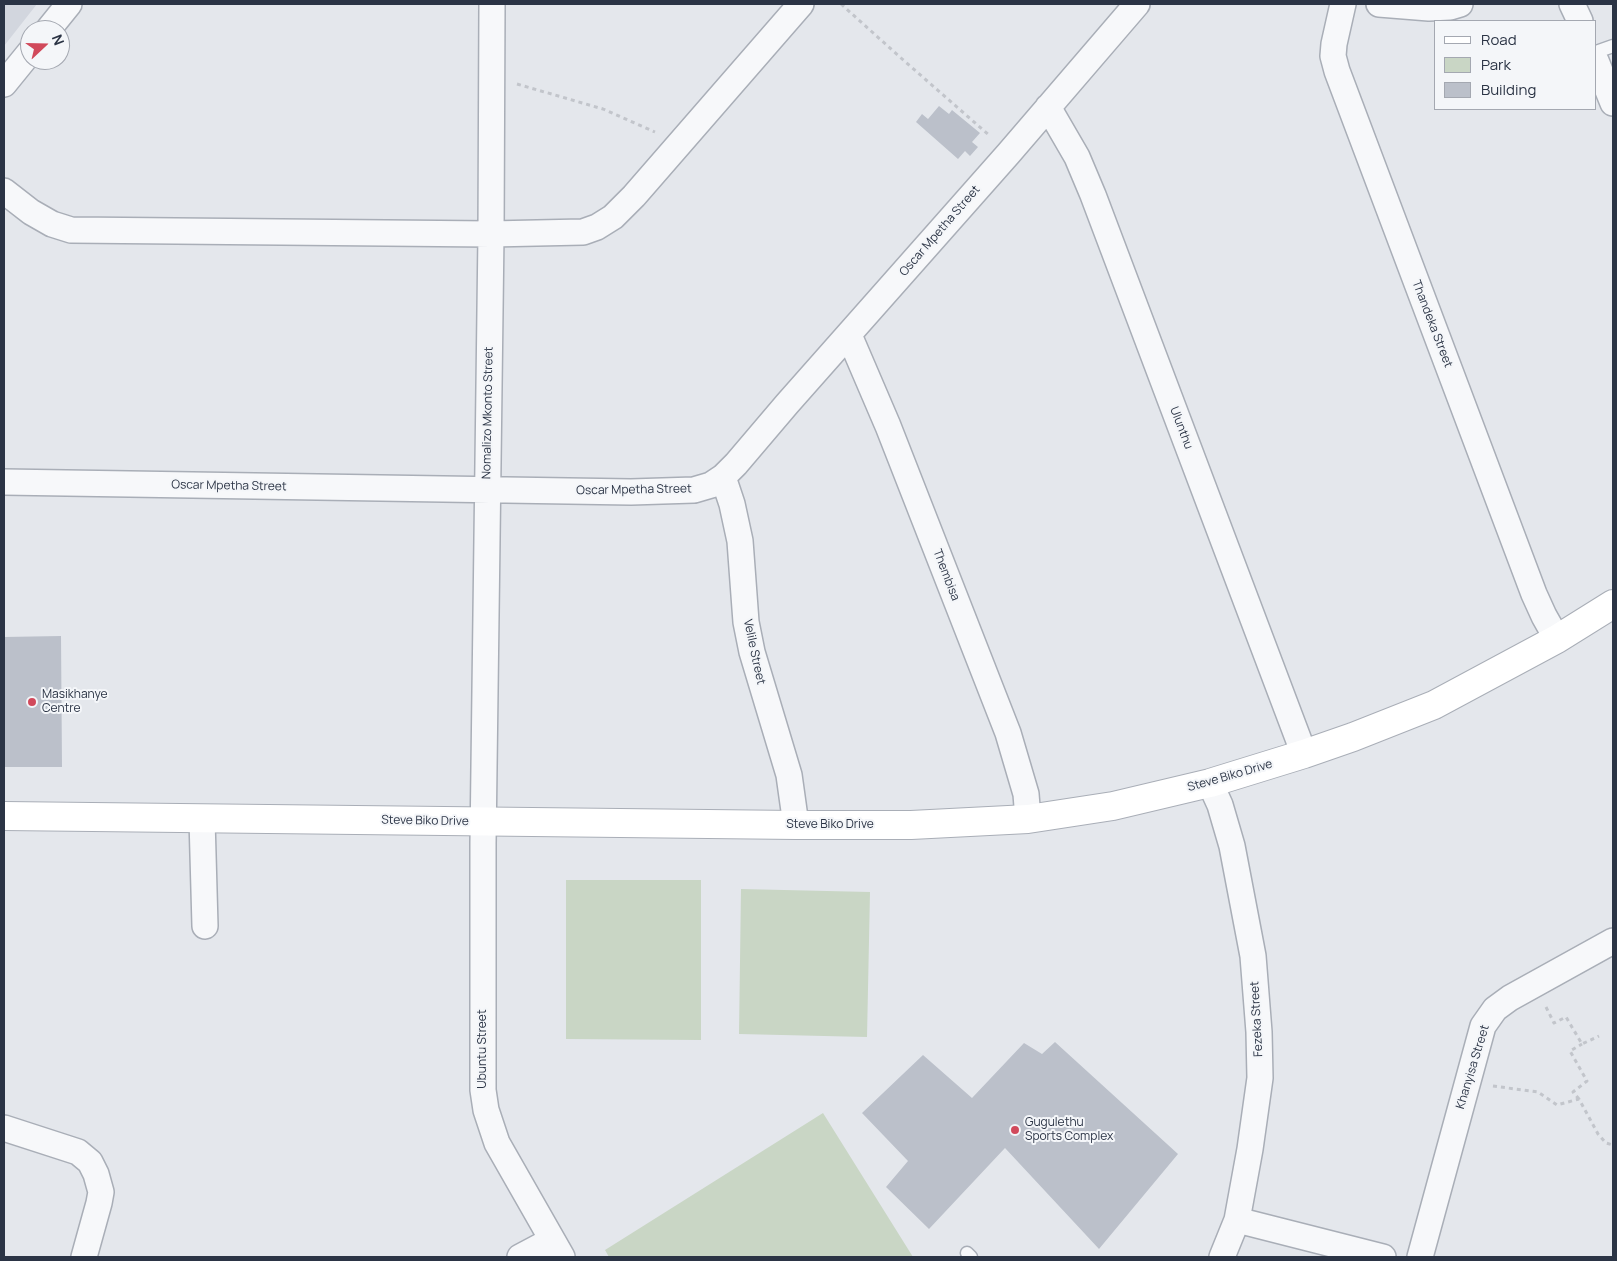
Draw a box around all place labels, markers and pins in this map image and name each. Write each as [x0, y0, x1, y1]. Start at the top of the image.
place label: Masikhanye Centre [42, 688, 108, 716]
marker: Masikhanye Centre [26, 696, 38, 708]
place label: Gugulethu Sports Complex [1025, 1116, 1113, 1144]
marker: Gugulethu Sports Complex [1009, 1124, 1021, 1136]

